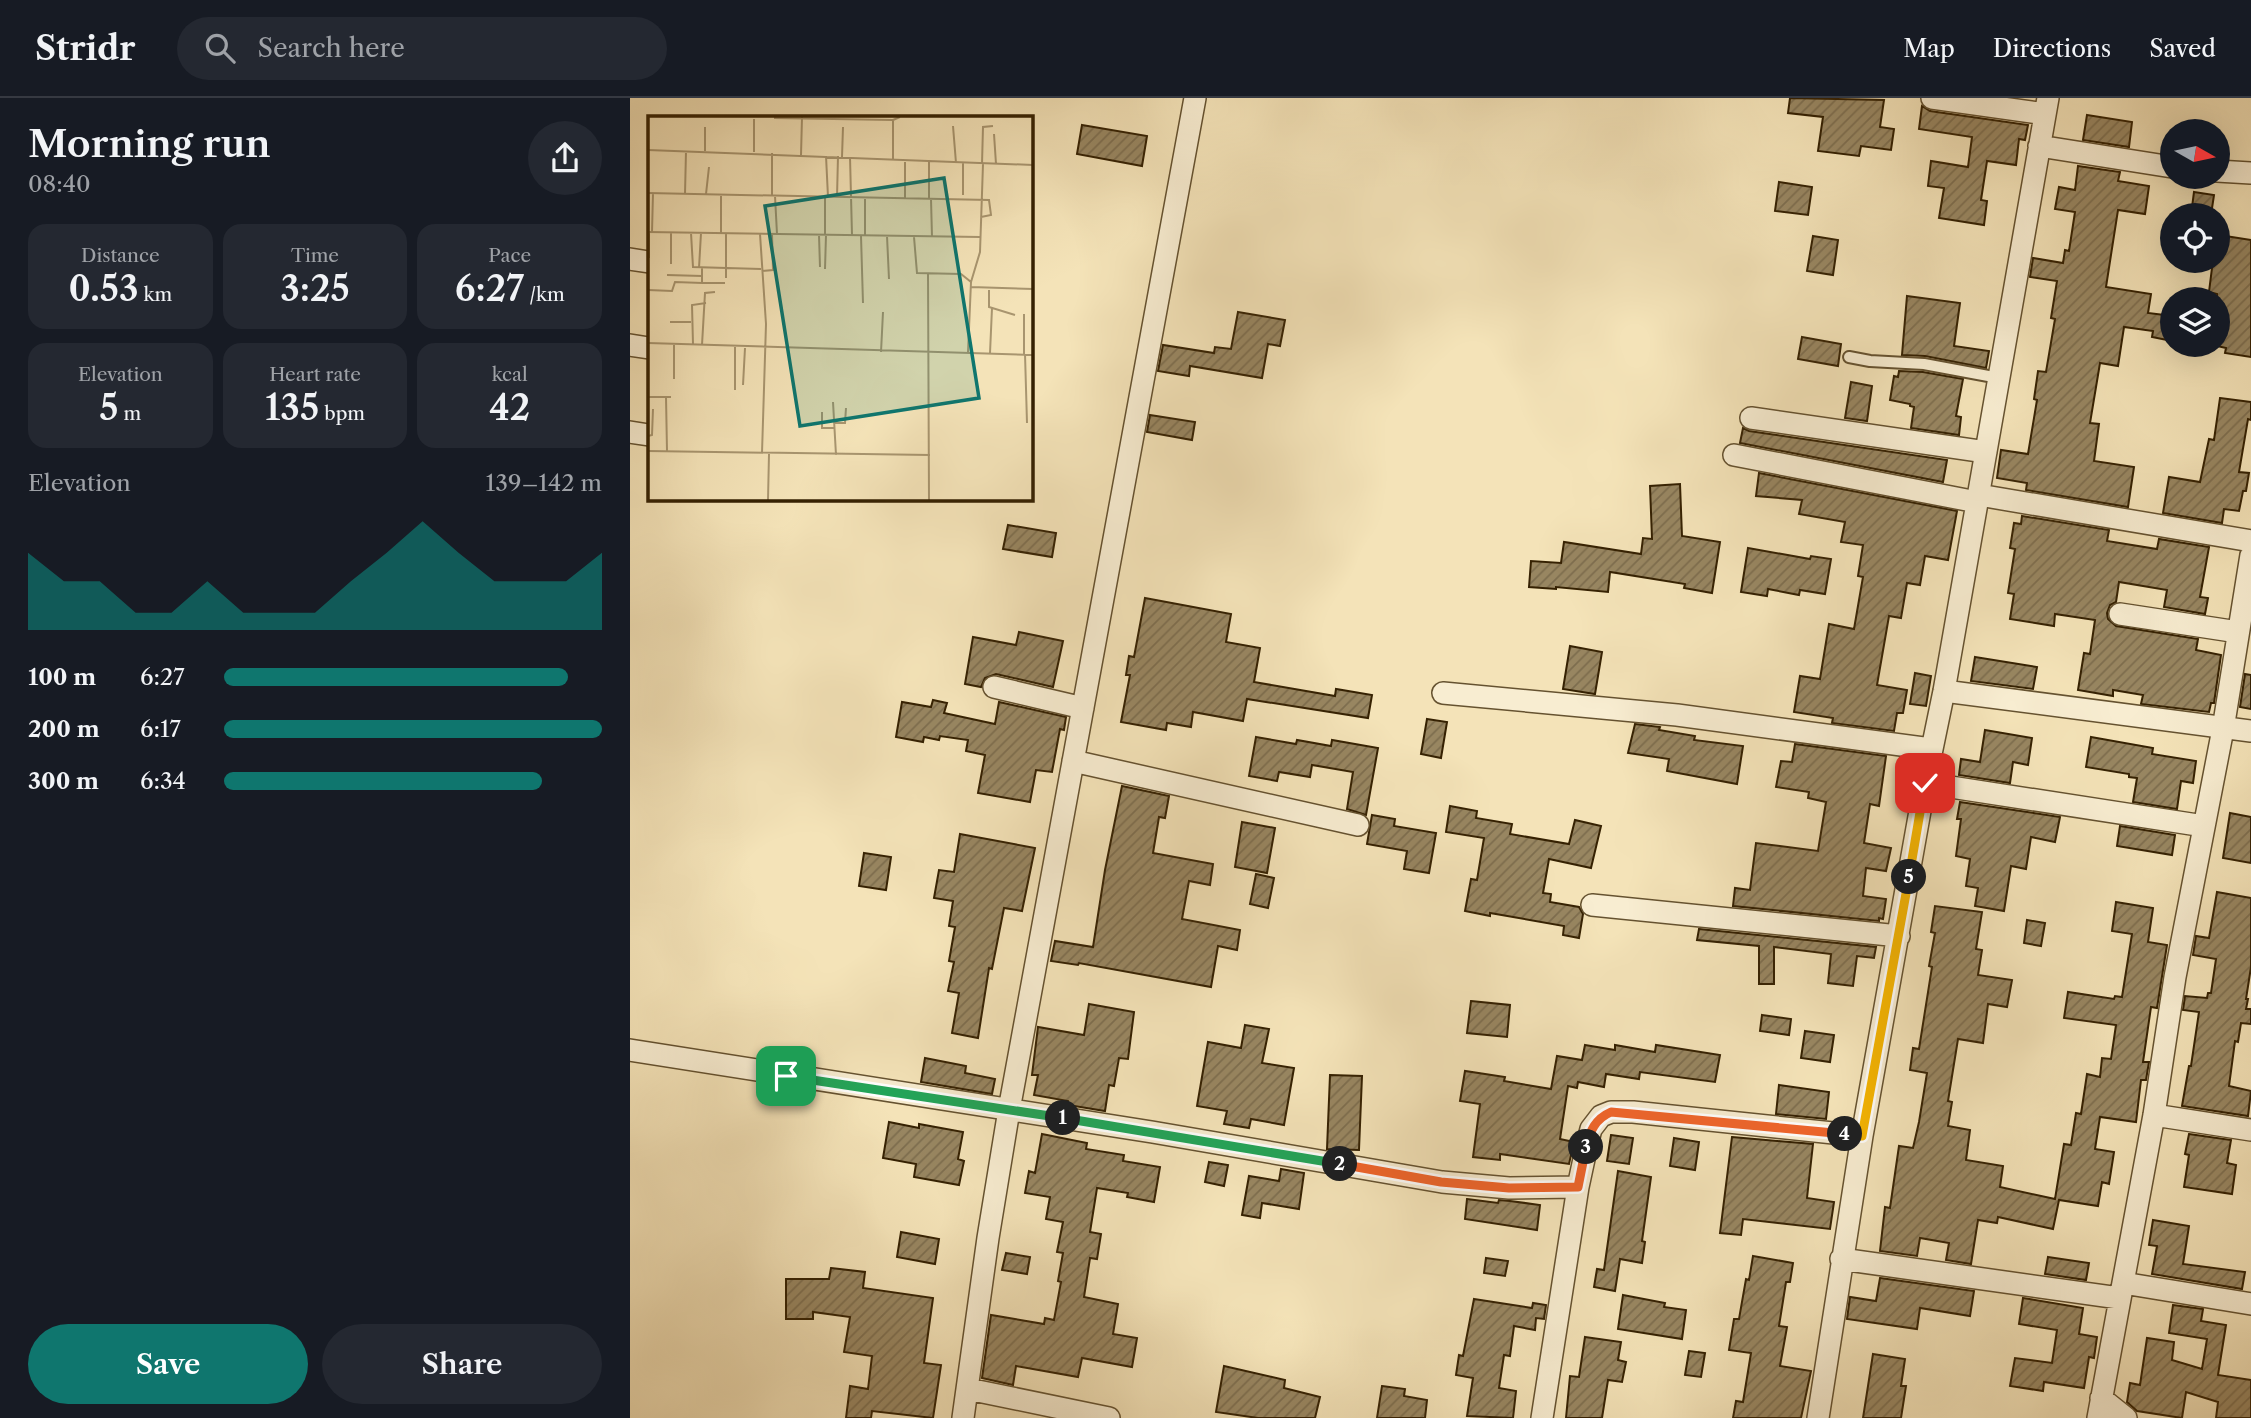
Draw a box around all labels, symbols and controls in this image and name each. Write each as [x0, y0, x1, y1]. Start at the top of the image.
search box [177, 17, 667, 80]
text: Stridr [35, 28, 135, 69]
icon: search [201, 29, 239, 67]
text: Search here [257, 32, 405, 64]
text: Map [1903, 34, 1955, 63]
text: Directions [1993, 34, 2111, 63]
text: Saved [2149, 34, 2216, 63]
inset map [648, 116, 1032, 500]
north arrow [2160, 119, 2230, 189]
map controls [2160, 119, 2230, 357]
text: Morning run [28, 120, 271, 167]
button: share [528, 121, 602, 195]
text: 08:40 [28, 170, 91, 198]
button: locate [2160, 203, 2230, 273]
text: Distance [81, 244, 160, 267]
text: Time [291, 244, 339, 267]
text: Pace [488, 244, 531, 267]
text: 0.53 [68, 267, 139, 310]
text: 3:25 [280, 267, 350, 310]
text: 6:27 [455, 267, 524, 310]
text: km [139, 283, 172, 306]
text: /km [524, 283, 565, 306]
button: layers [2160, 287, 2230, 357]
text: Elevation [78, 363, 163, 386]
text: Heart rate [269, 363, 361, 386]
text: kcal [492, 363, 528, 386]
text: 5 [99, 386, 119, 429]
text: 135 [265, 386, 319, 429]
text: 42 [489, 386, 530, 429]
text: m [119, 402, 141, 425]
text: bpm [319, 402, 365, 425]
text: Elevation [28, 469, 131, 497]
text: 139–142 m [486, 469, 602, 497]
text: 100 m [28, 663, 96, 691]
text: 6:27 [140, 663, 184, 691]
text: 200 m [28, 715, 100, 743]
text: 6:17 [140, 715, 181, 743]
pin [1895, 753, 1955, 813]
icon: check [1906, 764, 1944, 802]
text: 300 m [28, 767, 99, 795]
text: 6:34 [140, 767, 186, 795]
pin: 5 [1892, 860, 1926, 894]
text: 5 [1903, 865, 1914, 888]
pin [756, 1046, 816, 1106]
icon: arrive [767, 1057, 805, 1095]
pin: 1 [1046, 1100, 1080, 1136]
text: 1 [1058, 1106, 1067, 1129]
pin: 4 [1828, 1116, 1862, 1152]
text: 4 [1839, 1122, 1850, 1145]
pin: 3 [1569, 1130, 1604, 1164]
text: 3 [1580, 1135, 1591, 1158]
pin: 2 [1322, 1146, 1358, 1182]
text: 2 [1334, 1152, 1345, 1175]
button: Save [28, 1324, 308, 1404]
button: Share [322, 1324, 602, 1404]

